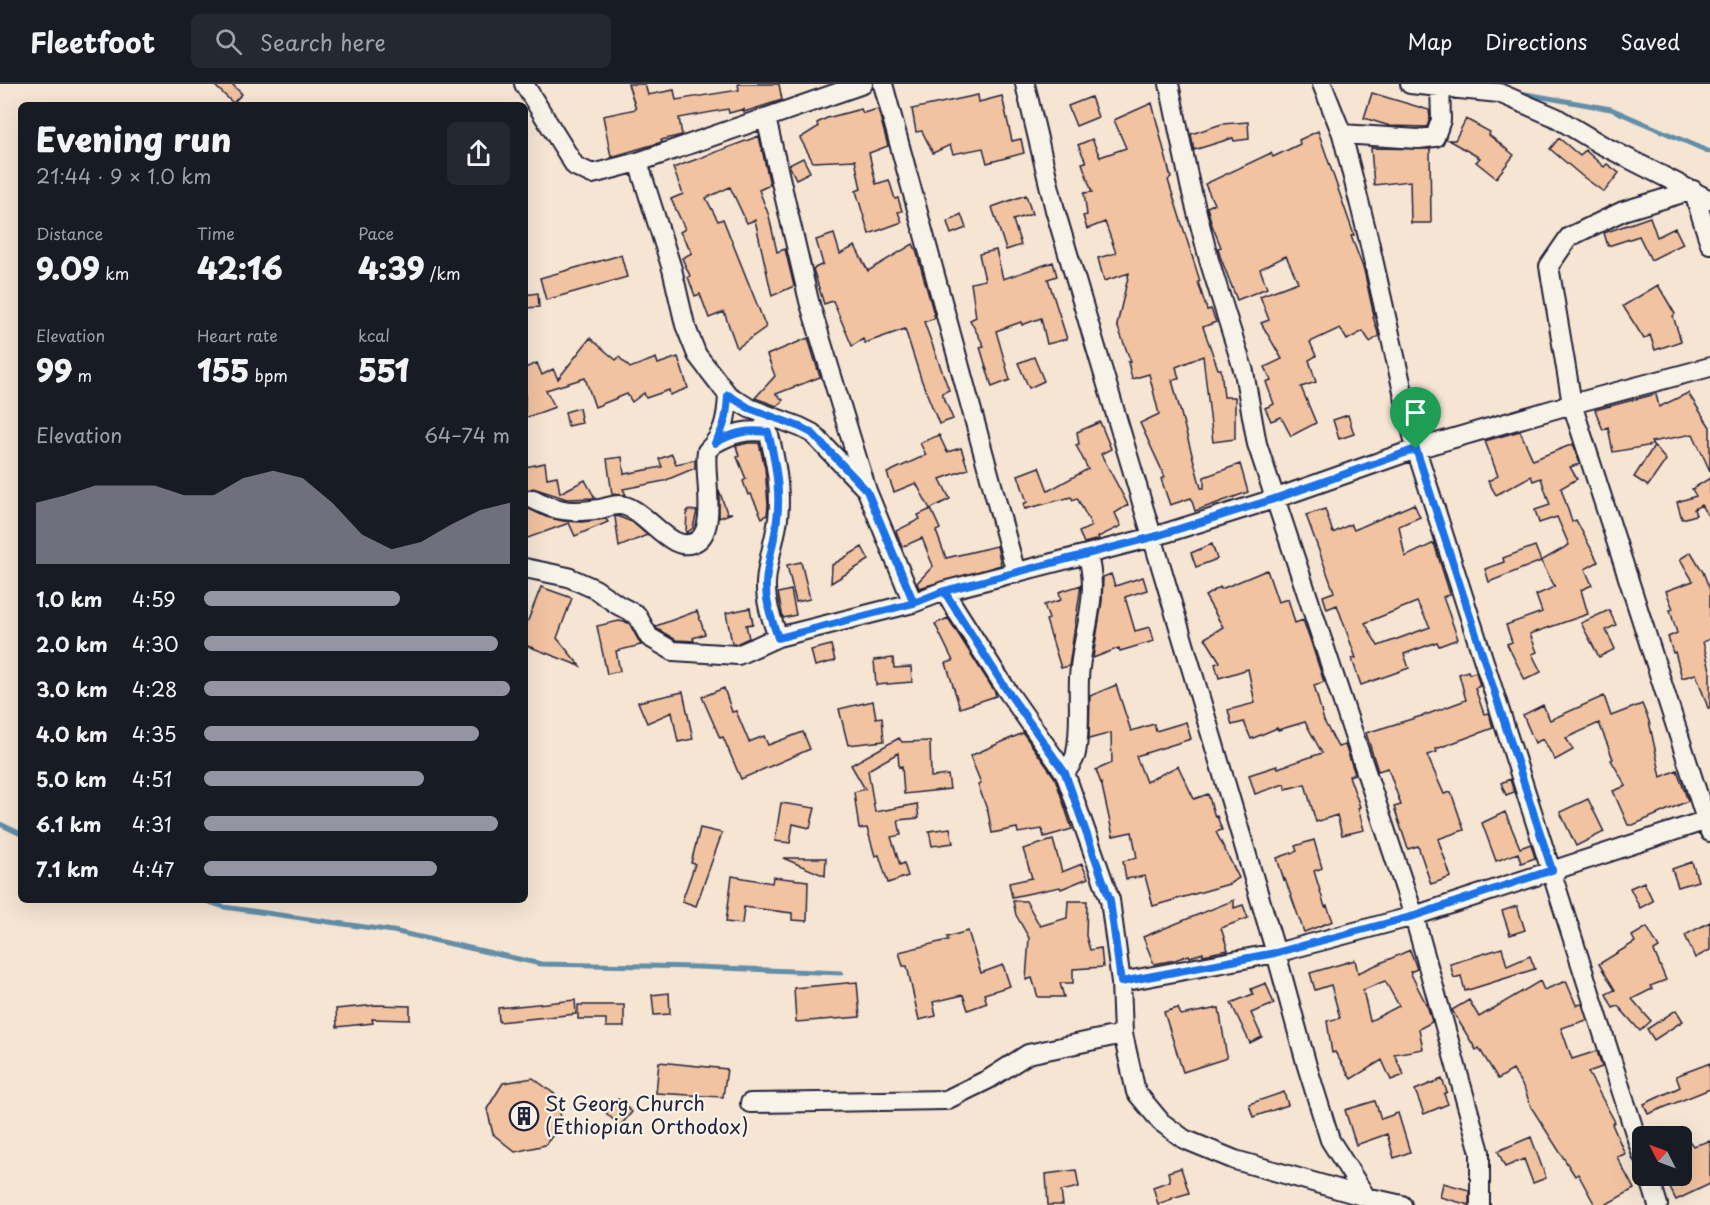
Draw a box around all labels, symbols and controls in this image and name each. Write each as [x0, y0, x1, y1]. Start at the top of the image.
search box [191, 14, 611, 68]
text: Fleetfoot [30, 20, 155, 63]
icon: search [212, 25, 245, 58]
text: Search here [260, 25, 386, 58]
text: Map [1407, 25, 1452, 57]
text: Directions [1485, 25, 1587, 57]
text: Saved [1620, 25, 1680, 57]
text: Evening run [36, 113, 231, 163]
button: share [447, 122, 510, 185]
text: 21:44 · 9 × 1.0 km [36, 161, 211, 191]
text: Distance [36, 221, 103, 245]
text: Time [197, 221, 235, 245]
text: Pace [358, 221, 394, 245]
text: 9.09 [36, 245, 100, 290]
text: 42:16 [197, 245, 283, 290]
text: 4:39 [358, 245, 425, 290]
text: km [100, 261, 129, 285]
text: /km [425, 261, 460, 285]
text: Elevation [36, 323, 105, 347]
text: Heart rate [197, 323, 278, 347]
text: kcal [358, 323, 390, 347]
text: 99 [36, 347, 72, 392]
text: 155 [197, 347, 250, 392]
text: 551 [358, 347, 409, 392]
text: m [72, 363, 92, 387]
text: bpm [250, 363, 288, 387]
pin [1390, 387, 1441, 449]
icon: arrive [1399, 396, 1432, 429]
text: Elevation [36, 420, 122, 450]
text: 64–74 m [424, 420, 510, 450]
text: 1.0 km [36, 584, 103, 614]
text: 4:59 [132, 584, 176, 614]
text: 2.0 km [36, 629, 108, 659]
text: 4:30 [132, 629, 179, 659]
text: 3.0 km [36, 674, 108, 704]
text: 4:28 [132, 674, 178, 704]
text: 4.0 km [36, 719, 108, 749]
text: 4:35 [132, 719, 177, 749]
text: 5.0 km [36, 764, 107, 794]
text: 4:51 [132, 764, 172, 794]
text: 6.1 km [36, 809, 101, 839]
text: 4:31 [132, 809, 172, 839]
text: 7.1 km [36, 854, 99, 884]
text: 4:47 [132, 854, 174, 884]
place label: St Georg Church (Ethiopian Orthodox) [545, 1088, 749, 1141]
building icon: St Georg Church (Ethiopian Orthodox) [508, 1100, 540, 1132]
north arrow [1632, 1126, 1692, 1186]
map controls [1632, 1126, 1692, 1186]

